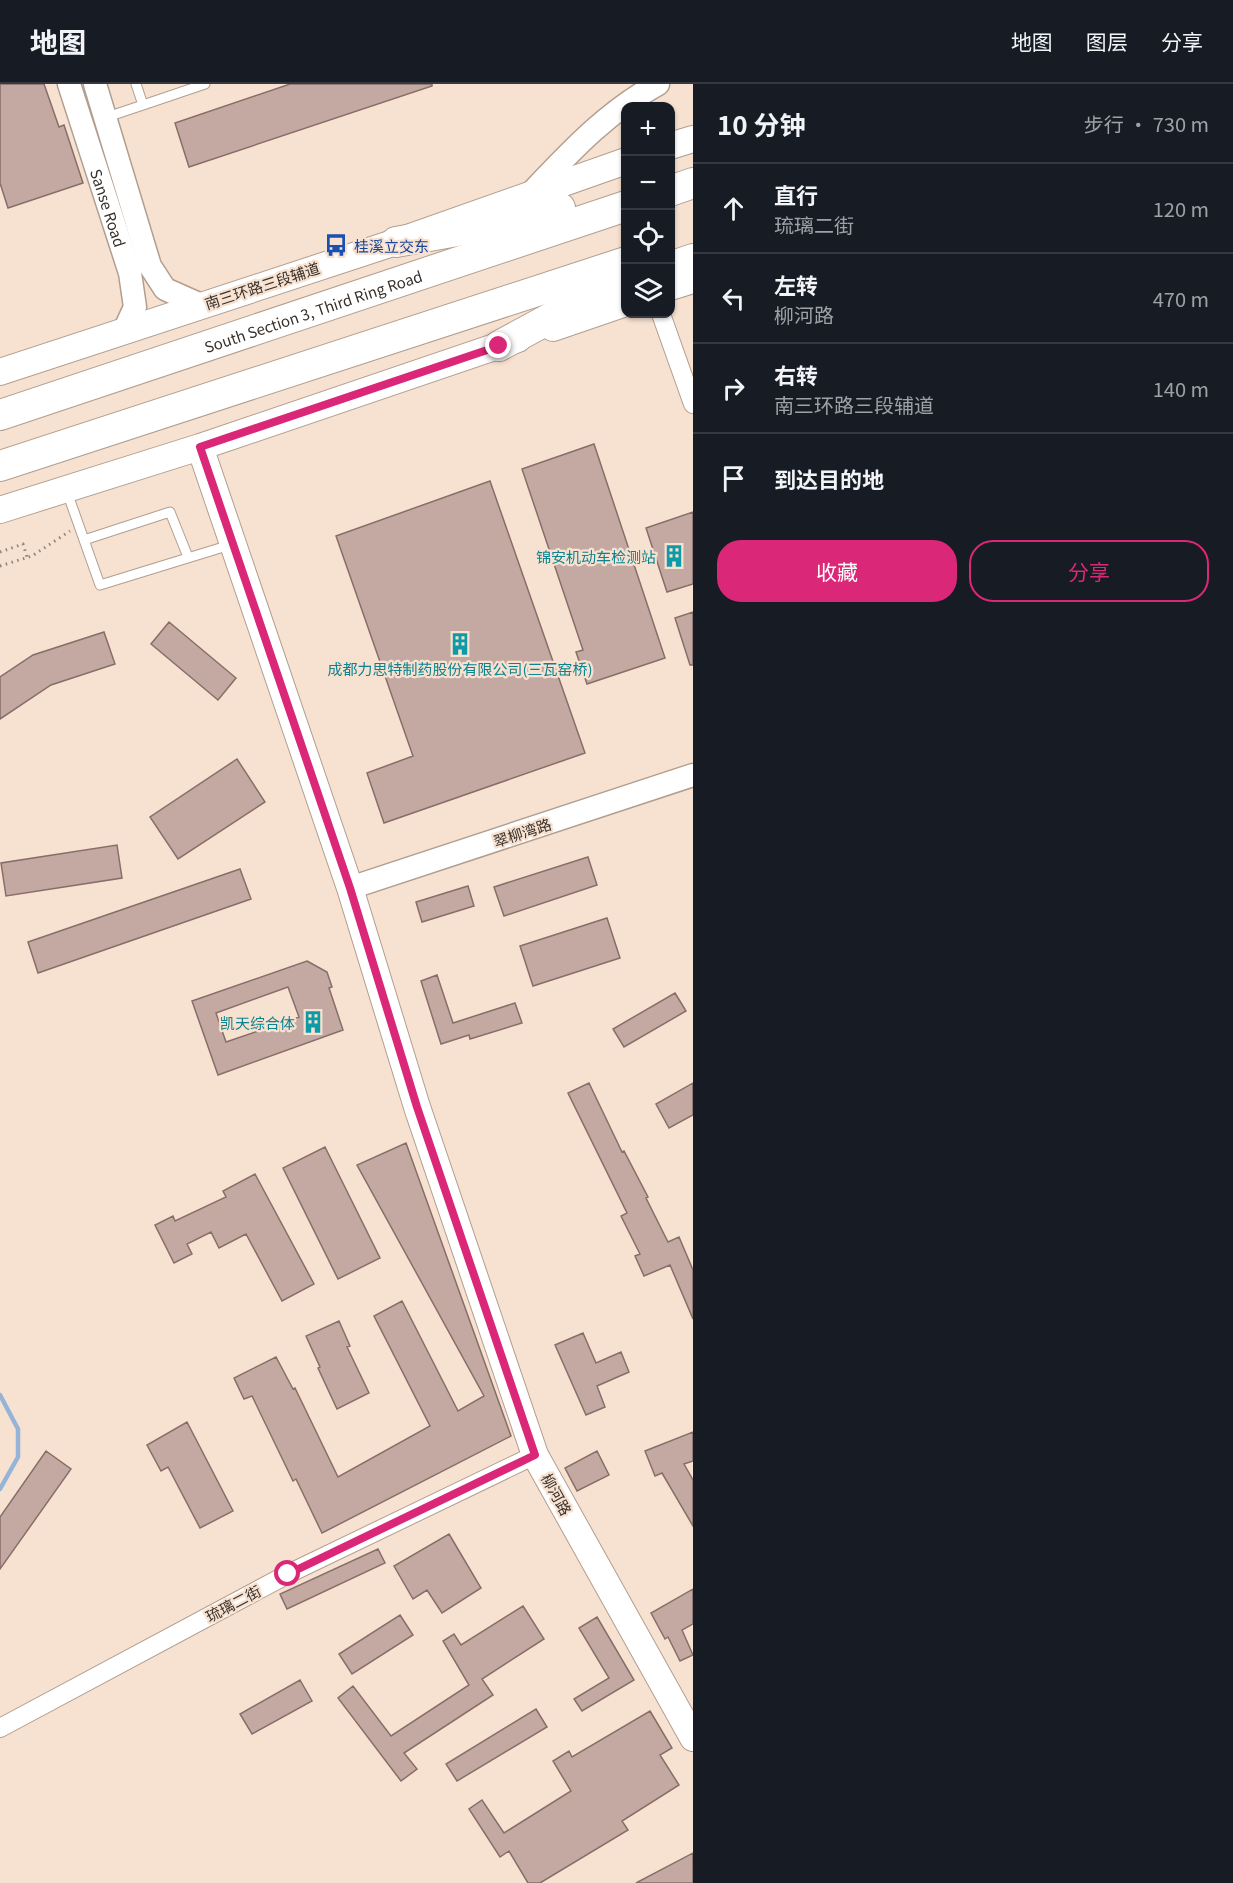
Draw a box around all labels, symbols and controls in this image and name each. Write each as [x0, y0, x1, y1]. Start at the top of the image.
text: 地图 [30, 21, 86, 61]
text: 地图 [1011, 26, 1053, 56]
text: 图层 [1086, 26, 1128, 56]
text: 分享 [1161, 26, 1203, 56]
map controls [621, 102, 675, 318]
button: + [621, 102, 675, 156]
text: 10 分钟 [717, 105, 806, 142]
text: 步行 · 730 m [1084, 109, 1209, 138]
button: − [621, 156, 675, 210]
street label: Sanse Road [86, 166, 131, 250]
text: 直行 [774, 178, 818, 210]
icon: ahead [717, 192, 750, 225]
text: 120 m [1153, 194, 1209, 223]
button: locate [621, 210, 675, 264]
text: 琉璃二街 [774, 210, 854, 239]
bus stop icon: 桂溪立交东 [323, 232, 349, 258]
place label: 桂溪立交东 [354, 235, 429, 256]
street label: 南三环路三段辅道 [202, 256, 322, 314]
street label: South Section 3, Third Ring Road [201, 264, 425, 357]
button: layers [621, 264, 675, 318]
text: 左转 [774, 268, 818, 300]
icon: left [717, 282, 750, 315]
text: 470 m [1153, 284, 1209, 313]
text: 柳河路 [774, 300, 834, 329]
route end [485, 332, 511, 358]
text: 右转 [774, 358, 818, 390]
icon: right [717, 372, 750, 405]
text: 140 m [1153, 374, 1209, 403]
text: 南三环路三段辅道 [774, 390, 934, 419]
icon: arrive [717, 462, 750, 495]
text: 到达目的地 [774, 462, 884, 494]
button: 收藏 [717, 540, 957, 602]
button: 分享 [969, 540, 1209, 602]
building icon: 锦安机动车检测站 [661, 543, 687, 569]
place label: 锦安机动车检测站 [536, 546, 656, 567]
building icon: 成都力思特制药股份有限公司(三瓦窑桥) [447, 631, 473, 657]
place label: 成都力思特制药股份有限公司(三瓦窑桥) [327, 658, 593, 679]
street label: 翠柳湾路 [490, 813, 554, 851]
building icon: 凯天综合体 [300, 1009, 326, 1035]
place label: 凯天综合体 [220, 1012, 295, 1033]
street label: 柳河路 [537, 1469, 577, 1519]
route start [274, 1560, 300, 1586]
street label: 琉璃二街 [202, 1580, 264, 1626]

